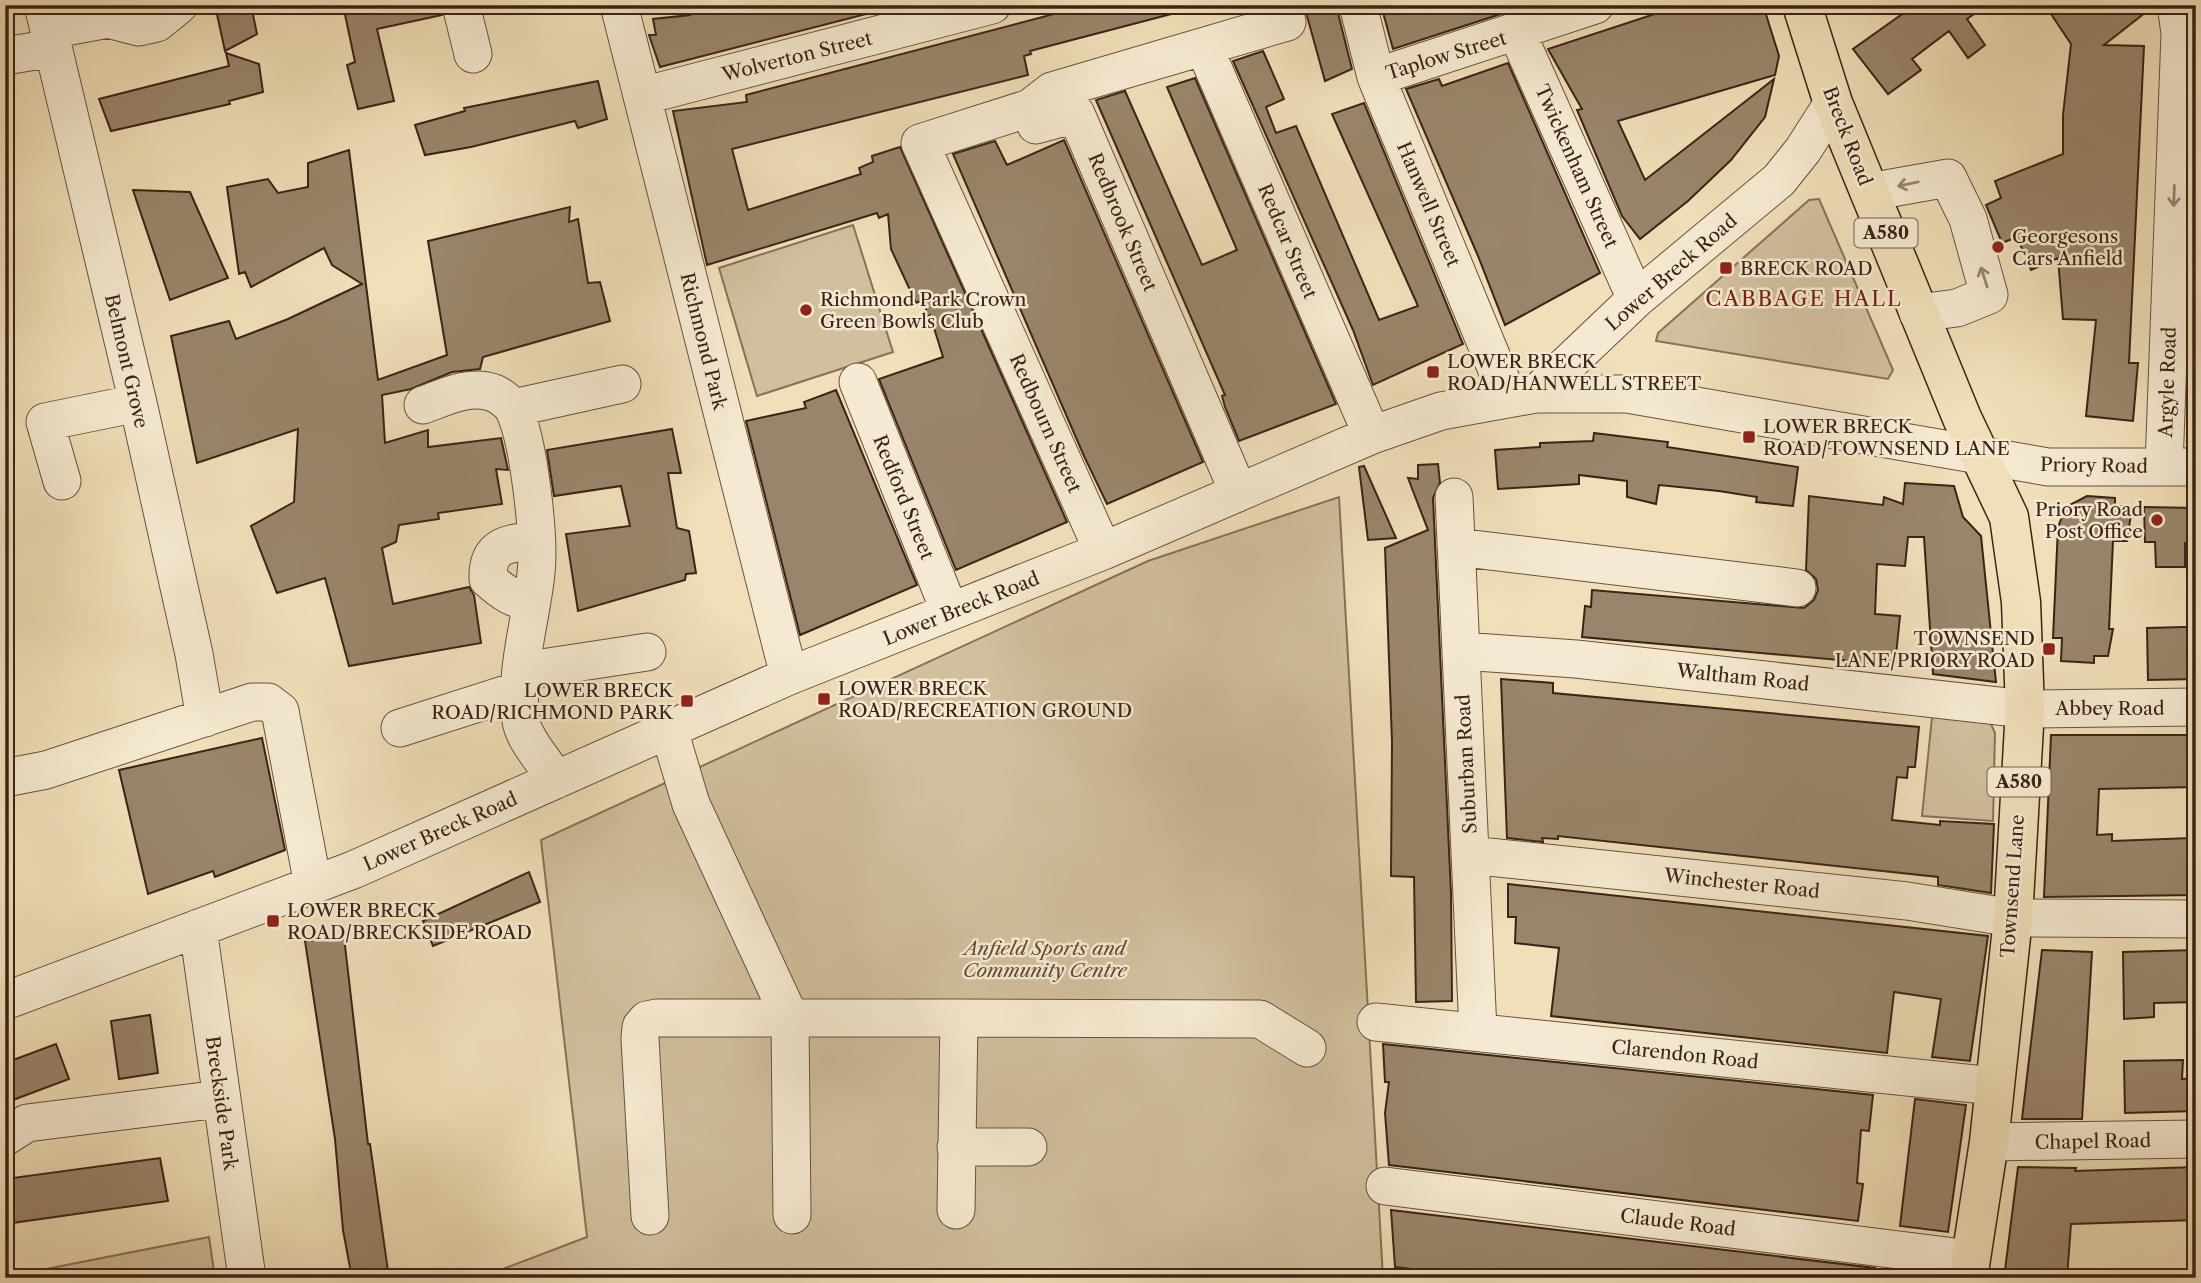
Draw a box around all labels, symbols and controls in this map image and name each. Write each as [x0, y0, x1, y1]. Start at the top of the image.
street label: Taplow Street [1383, 26, 1510, 85]
street label: Wolverton Street [719, 27, 875, 86]
street label: Twickenham Street [1530, 81, 1623, 252]
street label: Breck Road [1818, 83, 1877, 189]
street label: Hanwell Street [1392, 138, 1465, 270]
street label: Redbrook Street [1083, 150, 1162, 295]
one-way arrow [1897, 177, 1920, 191]
street label: Redcar Street [1253, 180, 1322, 302]
one-way arrow [2167, 184, 2181, 207]
street label: Lower Breck Road [1601, 209, 1742, 336]
road number: A580 [1854, 218, 1918, 247]
place label: Georgesons Cars Anfield [2012, 225, 2123, 270]
marker: Georgesons Cars Anfield [1990, 239, 2006, 255]
place label: BRECK ROAD [1740, 257, 1873, 280]
marker: BRECK ROAD [1718, 260, 1734, 276]
one-way arrow [1976, 266, 1989, 288]
street label: Richmond Park [675, 270, 732, 413]
district label: CABBAGE HALL [1705, 286, 1903, 311]
place label: Richmond Park Crown Green Bowls Club [820, 288, 1027, 333]
street label: Belmont Grove [100, 292, 153, 431]
marker: Richmond Park Crown Green Bowls Club [798, 302, 814, 318]
street label: Argyle Road [2154, 326, 2181, 439]
street label: Redbourn Street [1005, 350, 1087, 496]
place label: LOWER BRECK ROAD/HANWELL STREET [1447, 350, 1702, 395]
marker: LOWER BRECK ROAD/HANWELL STREET [1425, 364, 1441, 380]
place label: LOWER BRECK ROAD/TOWNSEND LANE [1763, 415, 2010, 460]
marker: LOWER BRECK ROAD/TOWNSEND LANE [1741, 429, 1757, 445]
street label: Redford Street [868, 431, 939, 563]
street label: Priory Road [2040, 453, 2149, 478]
place label: Priory Road Post Office [2035, 498, 2143, 543]
marker: Priory Road Post Office [2149, 512, 2165, 528]
street label: Lower Breck Road [880, 566, 1043, 650]
place label: TOWNSEND LANE/PRIORY ROAD [1835, 627, 2035, 672]
marker: TOWNSEND LANE/PRIORY ROAD [2041, 641, 2057, 657]
street label: Waltham Road [1675, 659, 1811, 696]
place label: LOWER BRECK ROAD/RECREATION GROUND [838, 677, 1132, 722]
place label: LOWER BRECK ROAD/RICHMOND PARK [431, 679, 674, 724]
marker: LOWER BRECK ROAD/RECREATION GROUND [816, 691, 832, 707]
marker: LOWER BRECK ROAD/RICHMOND PARK [679, 693, 695, 709]
street label: Suburban Road [1451, 693, 1482, 834]
street label: Abbey Road [2054, 697, 2165, 720]
road number: A580 [1988, 768, 2050, 796]
street label: Lower Breck Road [360, 787, 521, 876]
street label: Townsend Lane [1996, 814, 2029, 958]
street label: Winchester Road [1662, 864, 1821, 903]
place label: LOWER BRECK ROAD/BRECKSIDE ROAD [287, 899, 532, 944]
marker: LOWER BRECK ROAD/BRECKSIDE ROAD [265, 913, 281, 929]
park label: Anfield Sports and Community Centre [961, 937, 1128, 982]
street label: Breckside Park [201, 1035, 242, 1173]
street label: Clarendon Road [1610, 1035, 1760, 1074]
street label: Chapel Road [2035, 1129, 2152, 1154]
street label: Claude Road [1619, 1204, 1737, 1241]

